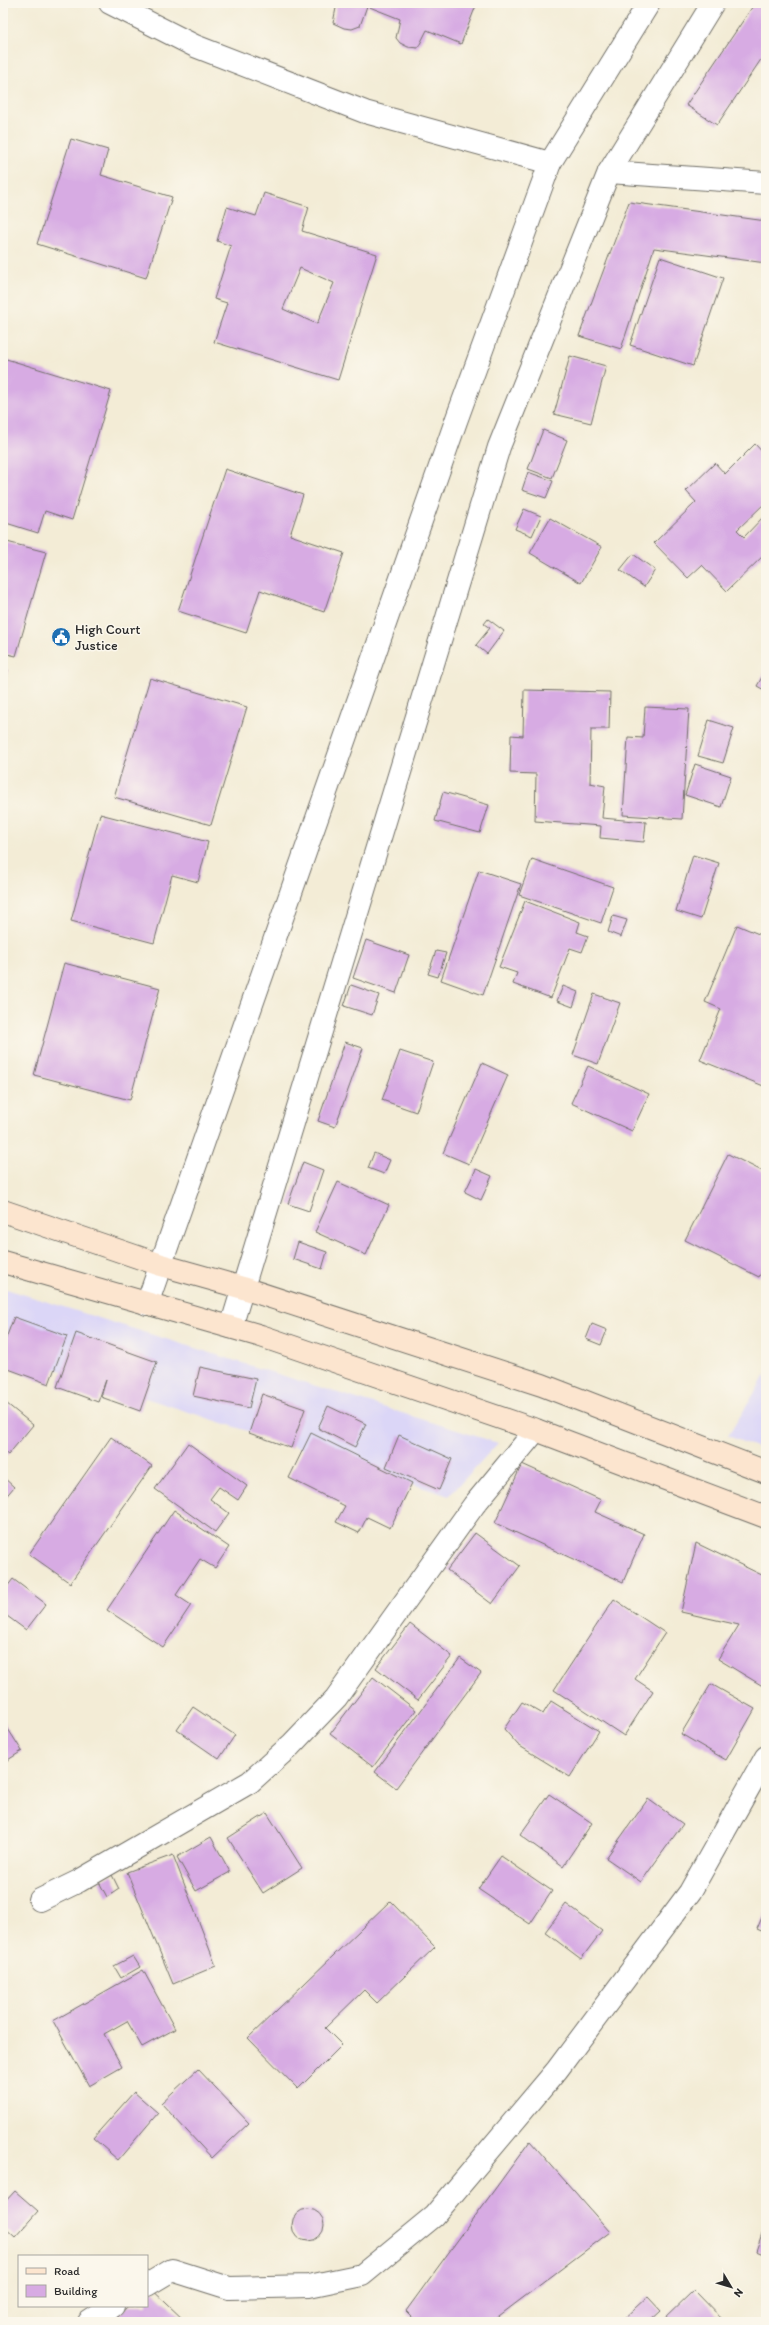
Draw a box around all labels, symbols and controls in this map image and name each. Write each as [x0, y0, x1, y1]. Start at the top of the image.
place label: High Court Justice [75, 621, 140, 654]
public building icon: High Court Justice [50, 626, 72, 648]
legend [18, 2255, 148, 2307]
text: Road [54, 2264, 80, 2278]
north arrow [711, 2267, 751, 2307]
text: Building [54, 2284, 98, 2298]
text: N [731, 2286, 746, 2300]

